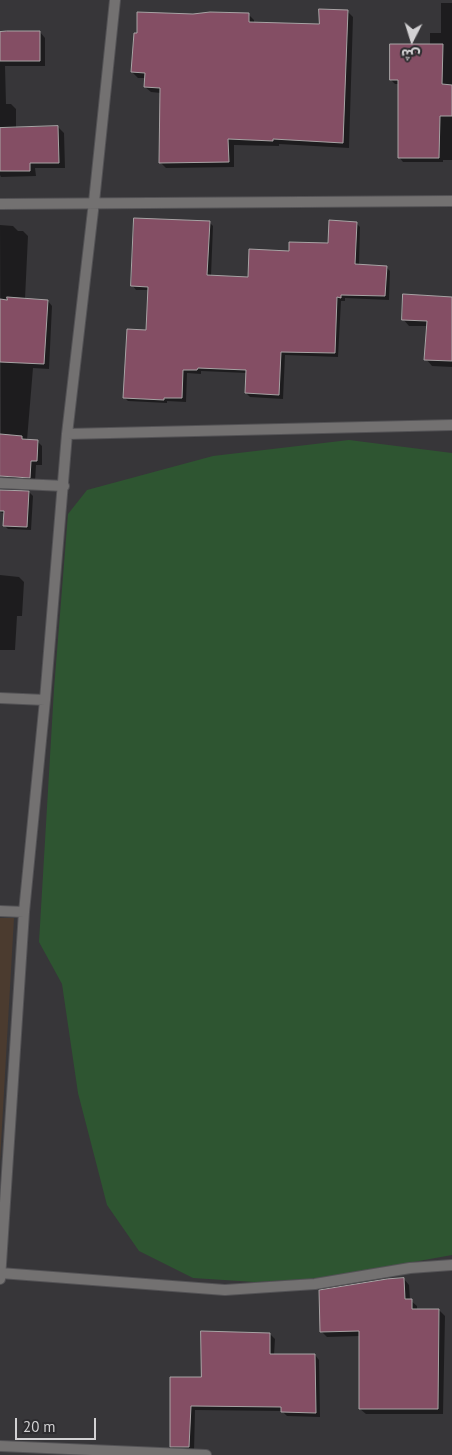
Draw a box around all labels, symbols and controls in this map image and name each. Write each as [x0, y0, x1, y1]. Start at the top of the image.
north arrow [387, 15, 437, 65]
text: ش [400, 45, 421, 65]
scale bar [18, 1408, 99, 1440]
text: 20 m [23, 1417, 56, 1436]

